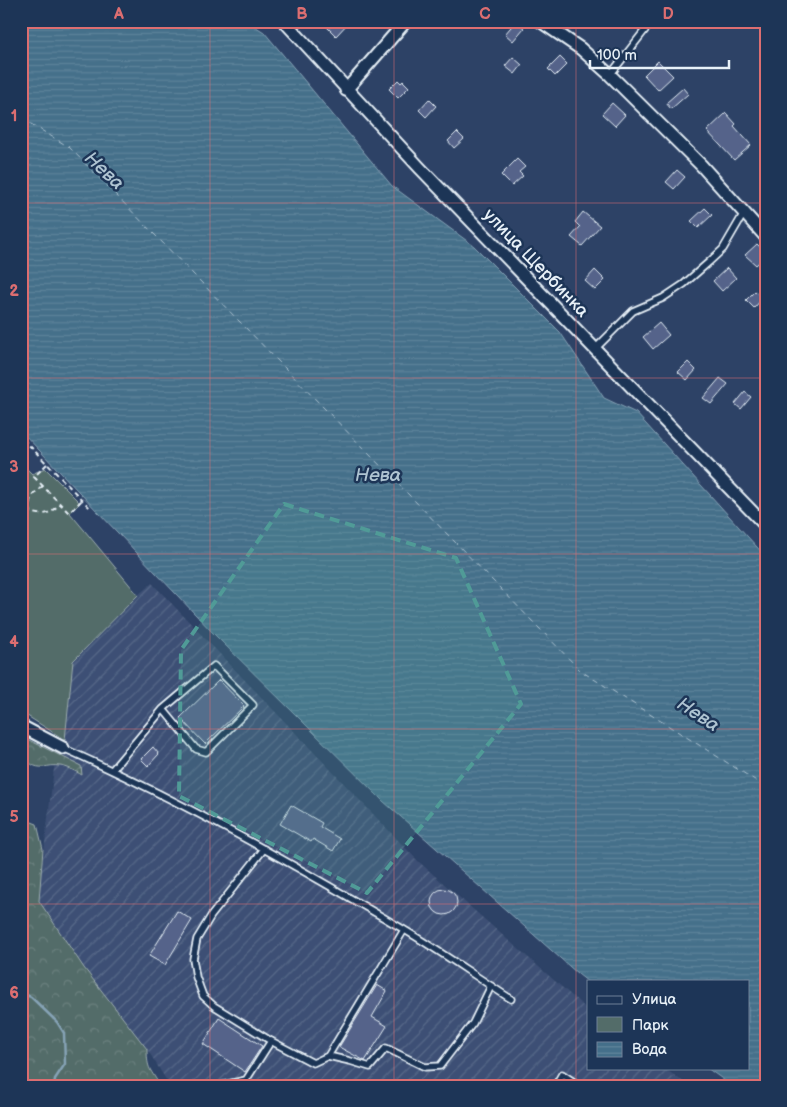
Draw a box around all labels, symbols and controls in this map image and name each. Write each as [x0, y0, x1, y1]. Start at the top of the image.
text: A [113, 5, 124, 24]
text: B [296, 5, 308, 24]
text: C [479, 5, 491, 24]
text: D [662, 5, 674, 24]
scale bar [590, 38, 728, 70]
text: 100 m [597, 46, 637, 65]
text: 1 [11, 107, 17, 126]
water label: Нева [79, 147, 129, 195]
street label: улица Щербинка [479, 204, 593, 322]
text: 2 [9, 282, 19, 301]
text: 3 [9, 458, 19, 477]
water label: Нева [355, 464, 401, 487]
text: 4 [9, 633, 19, 652]
water label: Нева [672, 693, 724, 737]
text: 5 [9, 808, 19, 827]
legend [587, 980, 750, 1070]
text: 6 [9, 984, 19, 1003]
text: Улица [632, 990, 677, 1009]
text: Парк [632, 1016, 669, 1035]
text: Вода [632, 1040, 667, 1059]

